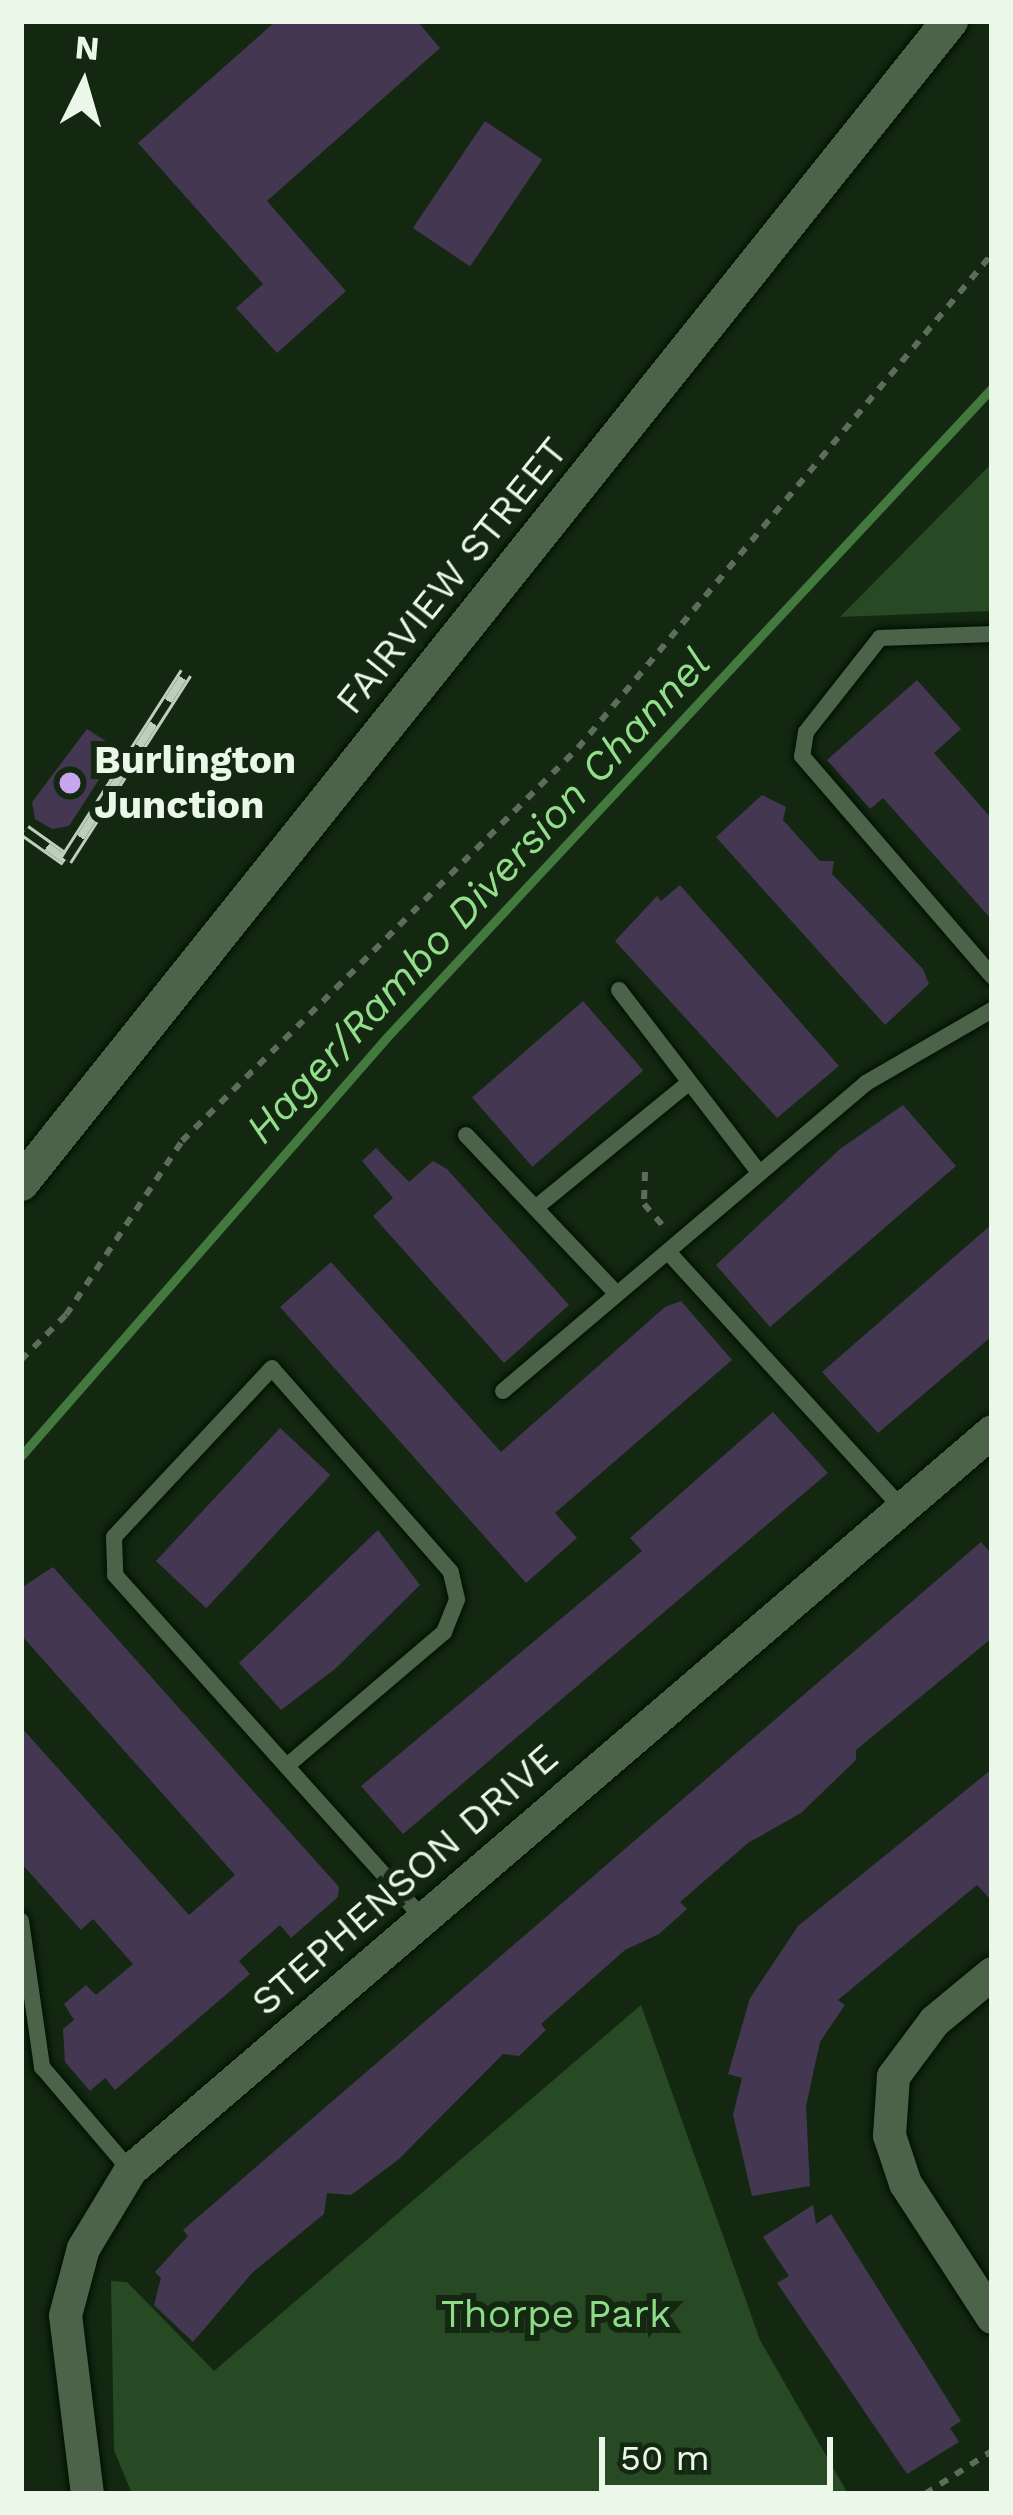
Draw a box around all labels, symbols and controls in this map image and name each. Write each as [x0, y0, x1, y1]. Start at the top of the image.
north arrow [24, 24, 144, 144]
text: N [73, 27, 101, 68]
street label: FAIRVIEW STREET [326, 428, 578, 724]
water label: Hager/Rambo Diversion Channel [235, 638, 721, 1154]
place label: Burlington Junction [94, 738, 296, 829]
marker: Burlington Junction [57, 770, 83, 796]
street label: STEPHENSON DRIVE [242, 1734, 568, 2026]
park label: Thorpe Park [441, 2291, 671, 2337]
scale bar [605, 2413, 839, 2487]
text: 50 m [620, 2437, 710, 2479]

